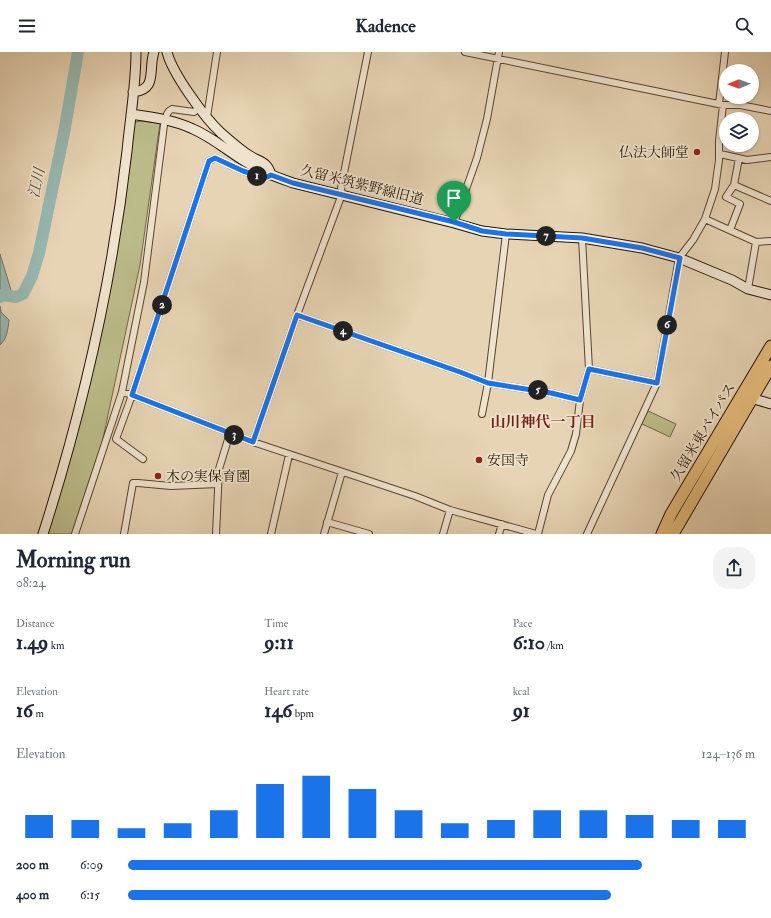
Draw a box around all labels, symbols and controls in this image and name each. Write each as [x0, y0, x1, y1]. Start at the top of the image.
icon: menu [16, 15, 38, 37]
text: Kadence [355, 15, 416, 38]
icon: search [733, 15, 755, 37]
north arrow [719, 64, 759, 104]
map controls [719, 64, 759, 152]
button: layers [719, 112, 759, 152]
place label: 仏法大師堂 [619, 144, 689, 161]
marker: 仏法大師堂 [692, 147, 702, 157]
street label: 久留米筑紫野線旧道 [299, 162, 425, 208]
water label: 江川 [25, 164, 50, 200]
pin: 1 [247, 166, 267, 186]
text: 1 [255, 169, 259, 182]
pin [437, 181, 471, 222]
icon: arrive [443, 187, 465, 209]
pin: 7 [536, 226, 556, 246]
text: 7 [543, 229, 549, 242]
pin: 2 [152, 295, 172, 315]
text: 2 [159, 298, 165, 311]
pin: 6 [657, 315, 677, 335]
text: 6 [664, 318, 670, 331]
pin: 4 [333, 321, 353, 341]
text: 4 [340, 324, 346, 337]
pin: 5 [528, 380, 548, 400]
street label: 久留米東バイパス [667, 380, 739, 484]
text: 5 [536, 383, 540, 396]
district label: 山川神代一丁目 [490, 413, 596, 432]
pin: 3 [224, 425, 244, 445]
text: 3 [232, 428, 236, 441]
place label: 安国寺 [487, 452, 529, 469]
marker: 安国寺 [474, 455, 484, 465]
place label: 木の実保育園 [166, 468, 250, 485]
marker: 木の実保育園 [153, 471, 163, 481]
text: Morning run [16, 546, 131, 574]
button: share [713, 547, 755, 589]
text: 08:24 [16, 575, 46, 591]
text: Distance [16, 617, 54, 630]
text: Time [264, 617, 288, 630]
text: Pace [513, 617, 532, 630]
text: 1.49 [16, 630, 48, 655]
text: 9:11 [264, 630, 294, 655]
text: 6:10 [513, 630, 545, 655]
text: km [48, 639, 64, 652]
text: /km [545, 639, 564, 652]
text: Elevation [16, 685, 58, 698]
text: Heart rate [264, 685, 309, 698]
text: kcal [513, 685, 530, 698]
text: 16 [16, 698, 33, 723]
text: 146 [264, 698, 292, 723]
text: 91 [513, 698, 530, 723]
text: m [33, 707, 44, 720]
text: bpm [292, 707, 314, 720]
text: Elevation [16, 746, 66, 762]
text: 124–136 m [701, 746, 755, 762]
text: 200 m [16, 857, 49, 873]
text: 6:09 [80, 857, 103, 873]
text: 400 m [16, 887, 49, 903]
text: 6:15 [80, 887, 100, 903]

